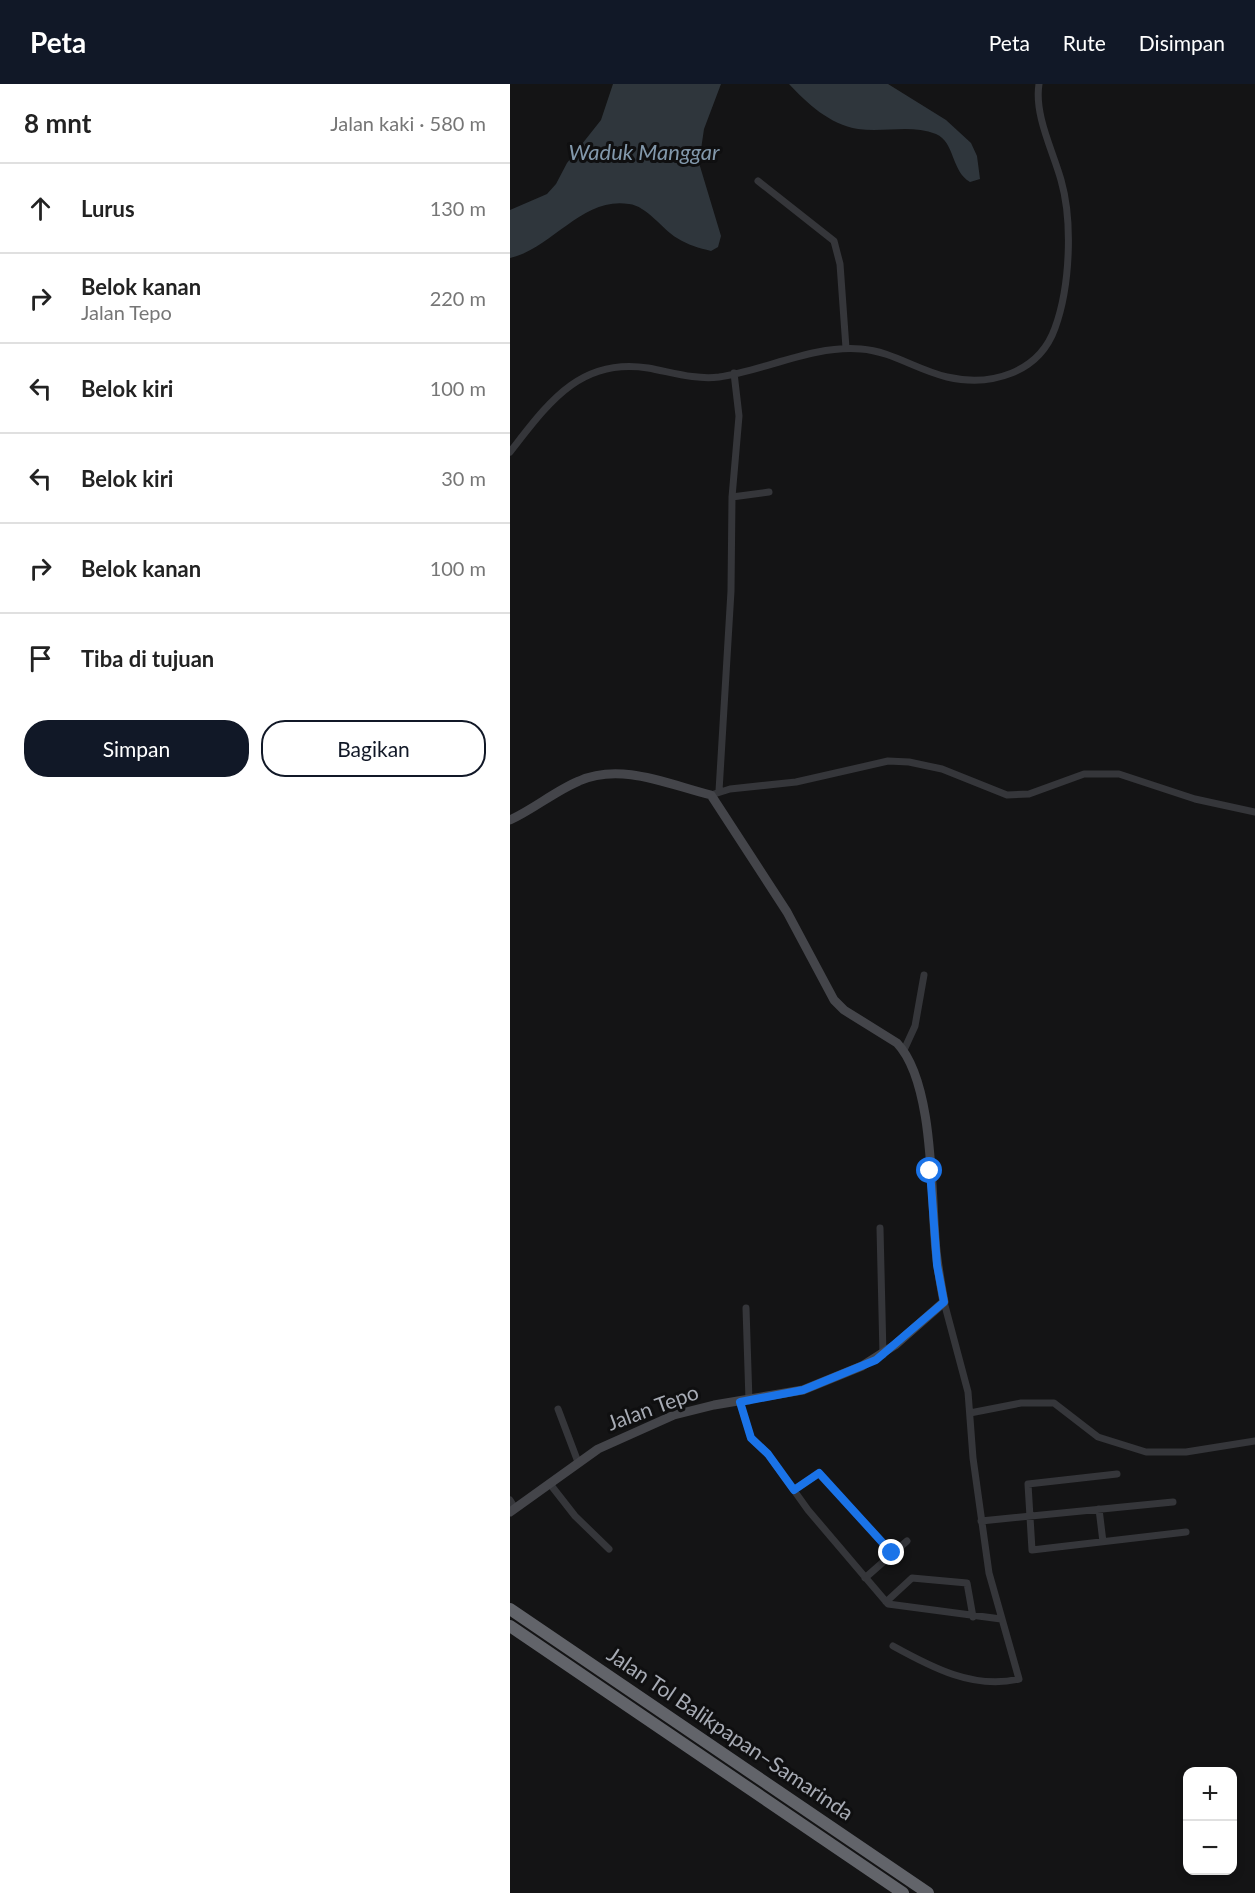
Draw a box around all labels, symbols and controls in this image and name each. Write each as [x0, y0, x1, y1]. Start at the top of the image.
text: Peta [30, 25, 86, 59]
text: Peta [989, 30, 1030, 55]
text: Rute [1063, 30, 1106, 55]
text: Disimpan [1139, 30, 1225, 55]
text: 8 mnt [24, 107, 91, 139]
text: Jalan kaki · 580 m [330, 111, 486, 135]
water label: Waduk Manggar [568, 138, 720, 165]
icon: ahead [24, 192, 57, 225]
text: Lurus [81, 195, 135, 222]
text: 130 m [430, 196, 486, 220]
text: Belok kanan [81, 273, 201, 300]
icon: right [24, 282, 57, 315]
text: 220 m [430, 286, 486, 310]
text: Jalan Tepo [81, 300, 172, 324]
icon: left [24, 372, 57, 405]
text: Belok kiri [81, 375, 173, 402]
text: 100 m [430, 376, 486, 400]
icon: left [24, 462, 57, 495]
text: Belok kiri [81, 465, 173, 492]
text: 30 m [441, 466, 486, 490]
icon: right [24, 552, 57, 585]
text: Belok kanan [81, 555, 201, 582]
text: 100 m [430, 556, 486, 580]
icon: arrive [24, 642, 57, 675]
text: Tiba di tujuan [81, 645, 214, 672]
button: Simpan [24, 720, 249, 777]
button: Bagikan [261, 720, 486, 777]
route start [916, 1157, 942, 1183]
street label: Jalan Tepo [603, 1379, 702, 1435]
route end [878, 1539, 904, 1565]
street label: Jalan Tol Balikpapan–Samarinda [603, 1641, 859, 1825]
map controls [1183, 1767, 1237, 1875]
button: + [1183, 1767, 1237, 1821]
button: − [1183, 1821, 1237, 1875]

